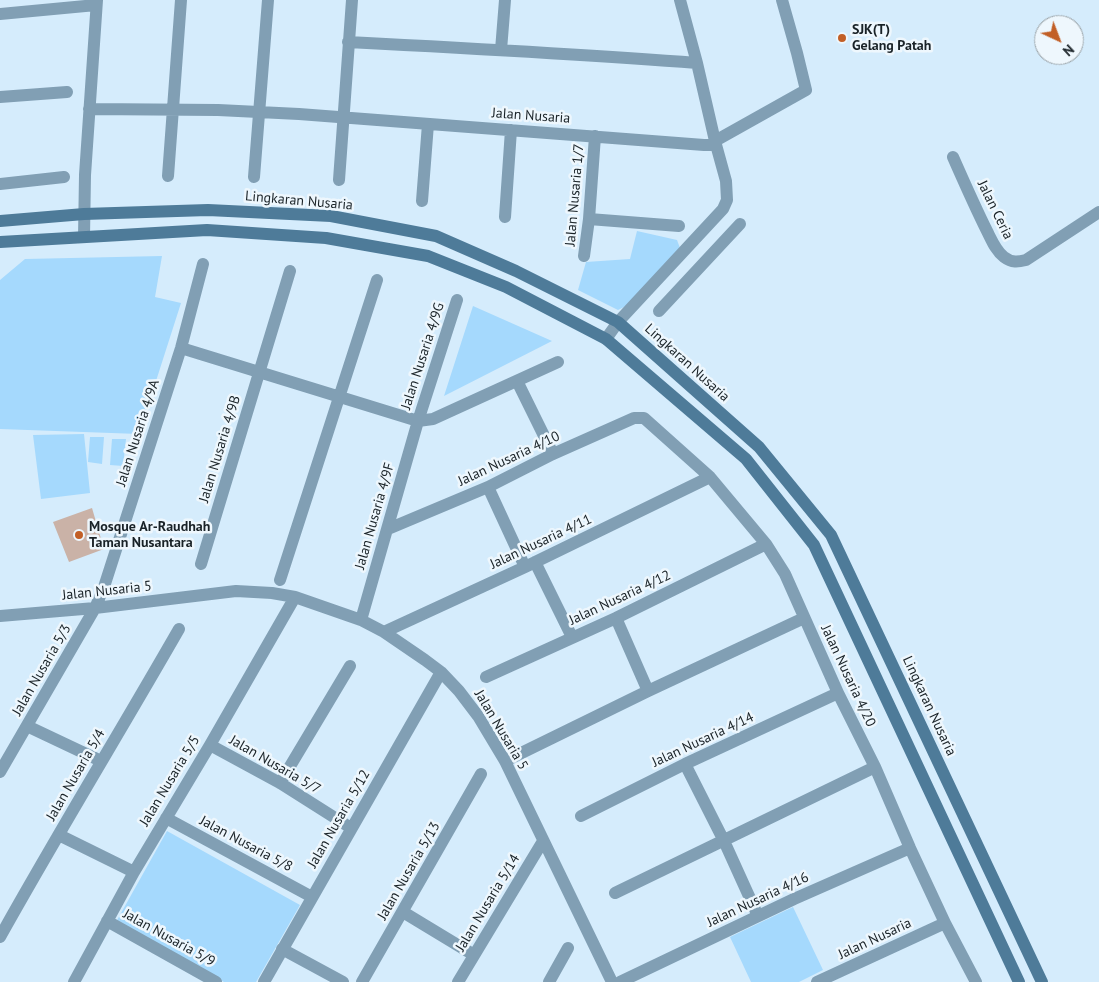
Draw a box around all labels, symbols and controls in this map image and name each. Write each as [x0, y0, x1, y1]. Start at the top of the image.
north arrow [1034, 15, 1084, 65]
place label: SJK(T) Gelang Patah [852, 22, 931, 54]
marker: SJK(T) Gelang Patah [836, 32, 848, 44]
text: N [1059, 41, 1078, 60]
street label: Jalan Nusaria [491, 105, 571, 127]
street label: Jalan Nusaria 1/7 [562, 143, 588, 247]
street label: Jalan Ceria [974, 178, 1016, 242]
street label: Lingkaran Nusaria [244, 188, 354, 214]
street label: Jalan Nusaria 4/9G [398, 301, 448, 411]
street label: Lingkaran Nusaria [641, 321, 733, 405]
street label: Jalan Nusaria 4/9A [113, 378, 163, 488]
street label: Jalan Nusaria 4/9B [196, 394, 244, 504]
street label: Jalan Nusaria 4/10 [455, 428, 563, 490]
street label: Jalan Nusaria 4/9F [352, 461, 398, 571]
street label: Jalan Nusaria 4/11 [487, 511, 595, 573]
place label: Mosque Ar-Raudhah Taman Nusantara [89, 519, 210, 552]
marker: Mosque Ar-Raudhah Taman Nusantara [73, 529, 85, 541]
street label: Jalan Nusaria 4/12 [566, 567, 674, 629]
street label: Jalan Nusaria 5 [61, 578, 153, 604]
street label: Jalan Nusaria 5/3 [9, 621, 75, 719]
street label: Jalan Nusaria 4/20 [817, 622, 879, 730]
street label: Lingkaran Nusaria [899, 653, 959, 759]
street label: Jalan Nusaria 5 [471, 687, 531, 773]
street label: Jalan Nusaria 4/14 [649, 709, 757, 771]
street label: Jalan Nusaria 5/4 [43, 726, 109, 824]
street label: Jalan Nusaria 5/7 [226, 732, 324, 798]
street label: Jalan Nusaria 5/5 [136, 733, 204, 829]
street label: Jalan Nusaria 5/12 [304, 767, 374, 871]
street label: Jalan Nusaria 5/8 [197, 812, 295, 876]
street label: Jalan Nusaria 5/13 [374, 819, 444, 923]
street label: Jalan Nusaria 5/14 [452, 851, 524, 955]
street label: Jalan Nusaria 4/16 [704, 869, 812, 931]
street label: Jalan Nusaria 5/9 [120, 906, 218, 970]
street label: Jalan Nusaria [836, 915, 914, 963]

